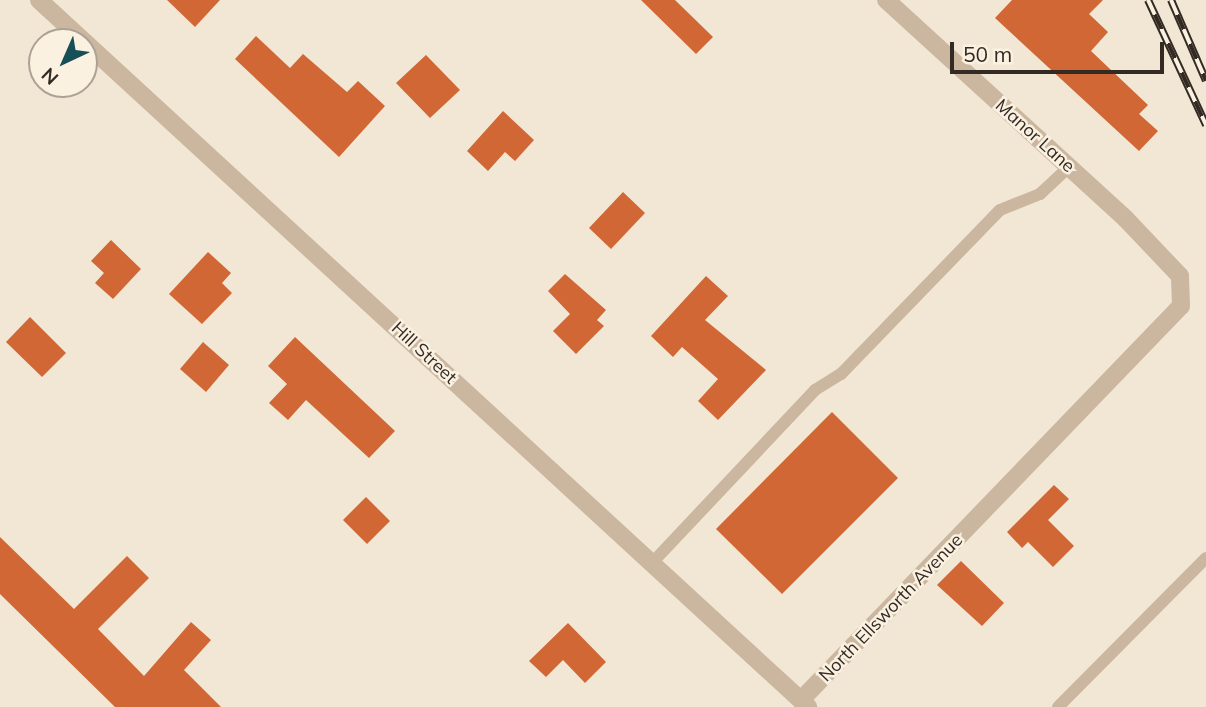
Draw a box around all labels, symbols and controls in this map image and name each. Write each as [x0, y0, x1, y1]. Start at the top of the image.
north arrow [28, 28, 98, 98]
scale bar [954, 28, 1168, 72]
text: 50 m [963, 41, 1012, 67]
text: N [36, 63, 63, 90]
street label: Manor Lane [991, 95, 1079, 177]
street label: Hill Street [387, 317, 461, 389]
street label: North Ellsworth Avenue [815, 530, 967, 686]

